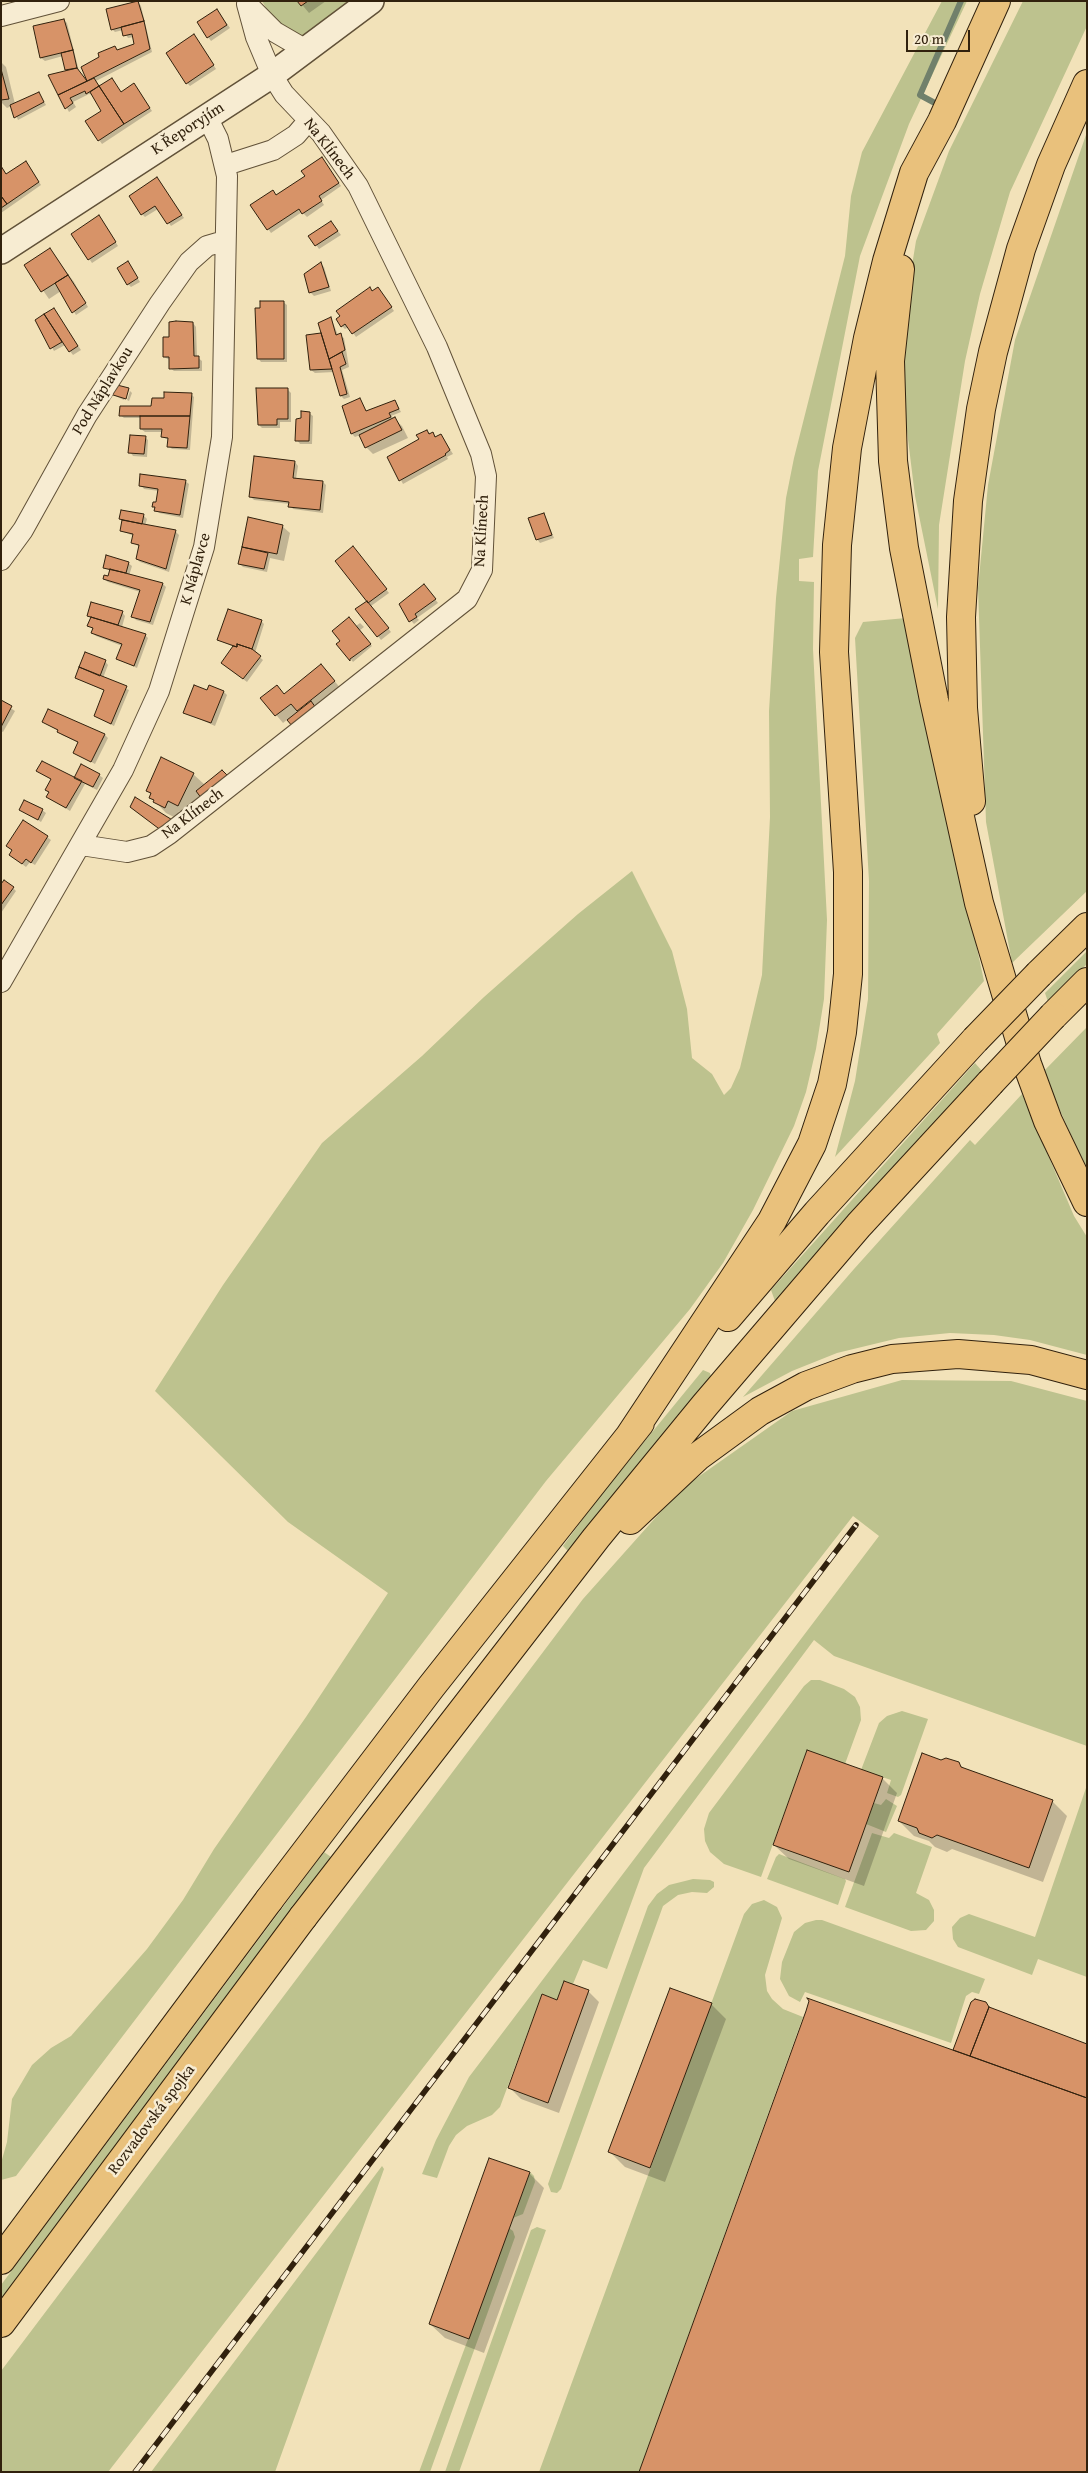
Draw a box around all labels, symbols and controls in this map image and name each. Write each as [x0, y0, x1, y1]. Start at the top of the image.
scale bar [908, 20, 972, 52]
text: 20 m [914, 28, 944, 49]
street label: K Řeporyjím [148, 98, 228, 160]
street label: Na Klínech [299, 115, 359, 183]
street label: Pod Náplavkou [68, 344, 138, 438]
street label: Na Klínech [471, 494, 493, 568]
street label: K Náplavce [177, 531, 215, 607]
street label: Na Klínech [158, 785, 228, 843]
street label: Rozvadovská spojka [104, 2061, 200, 2179]

